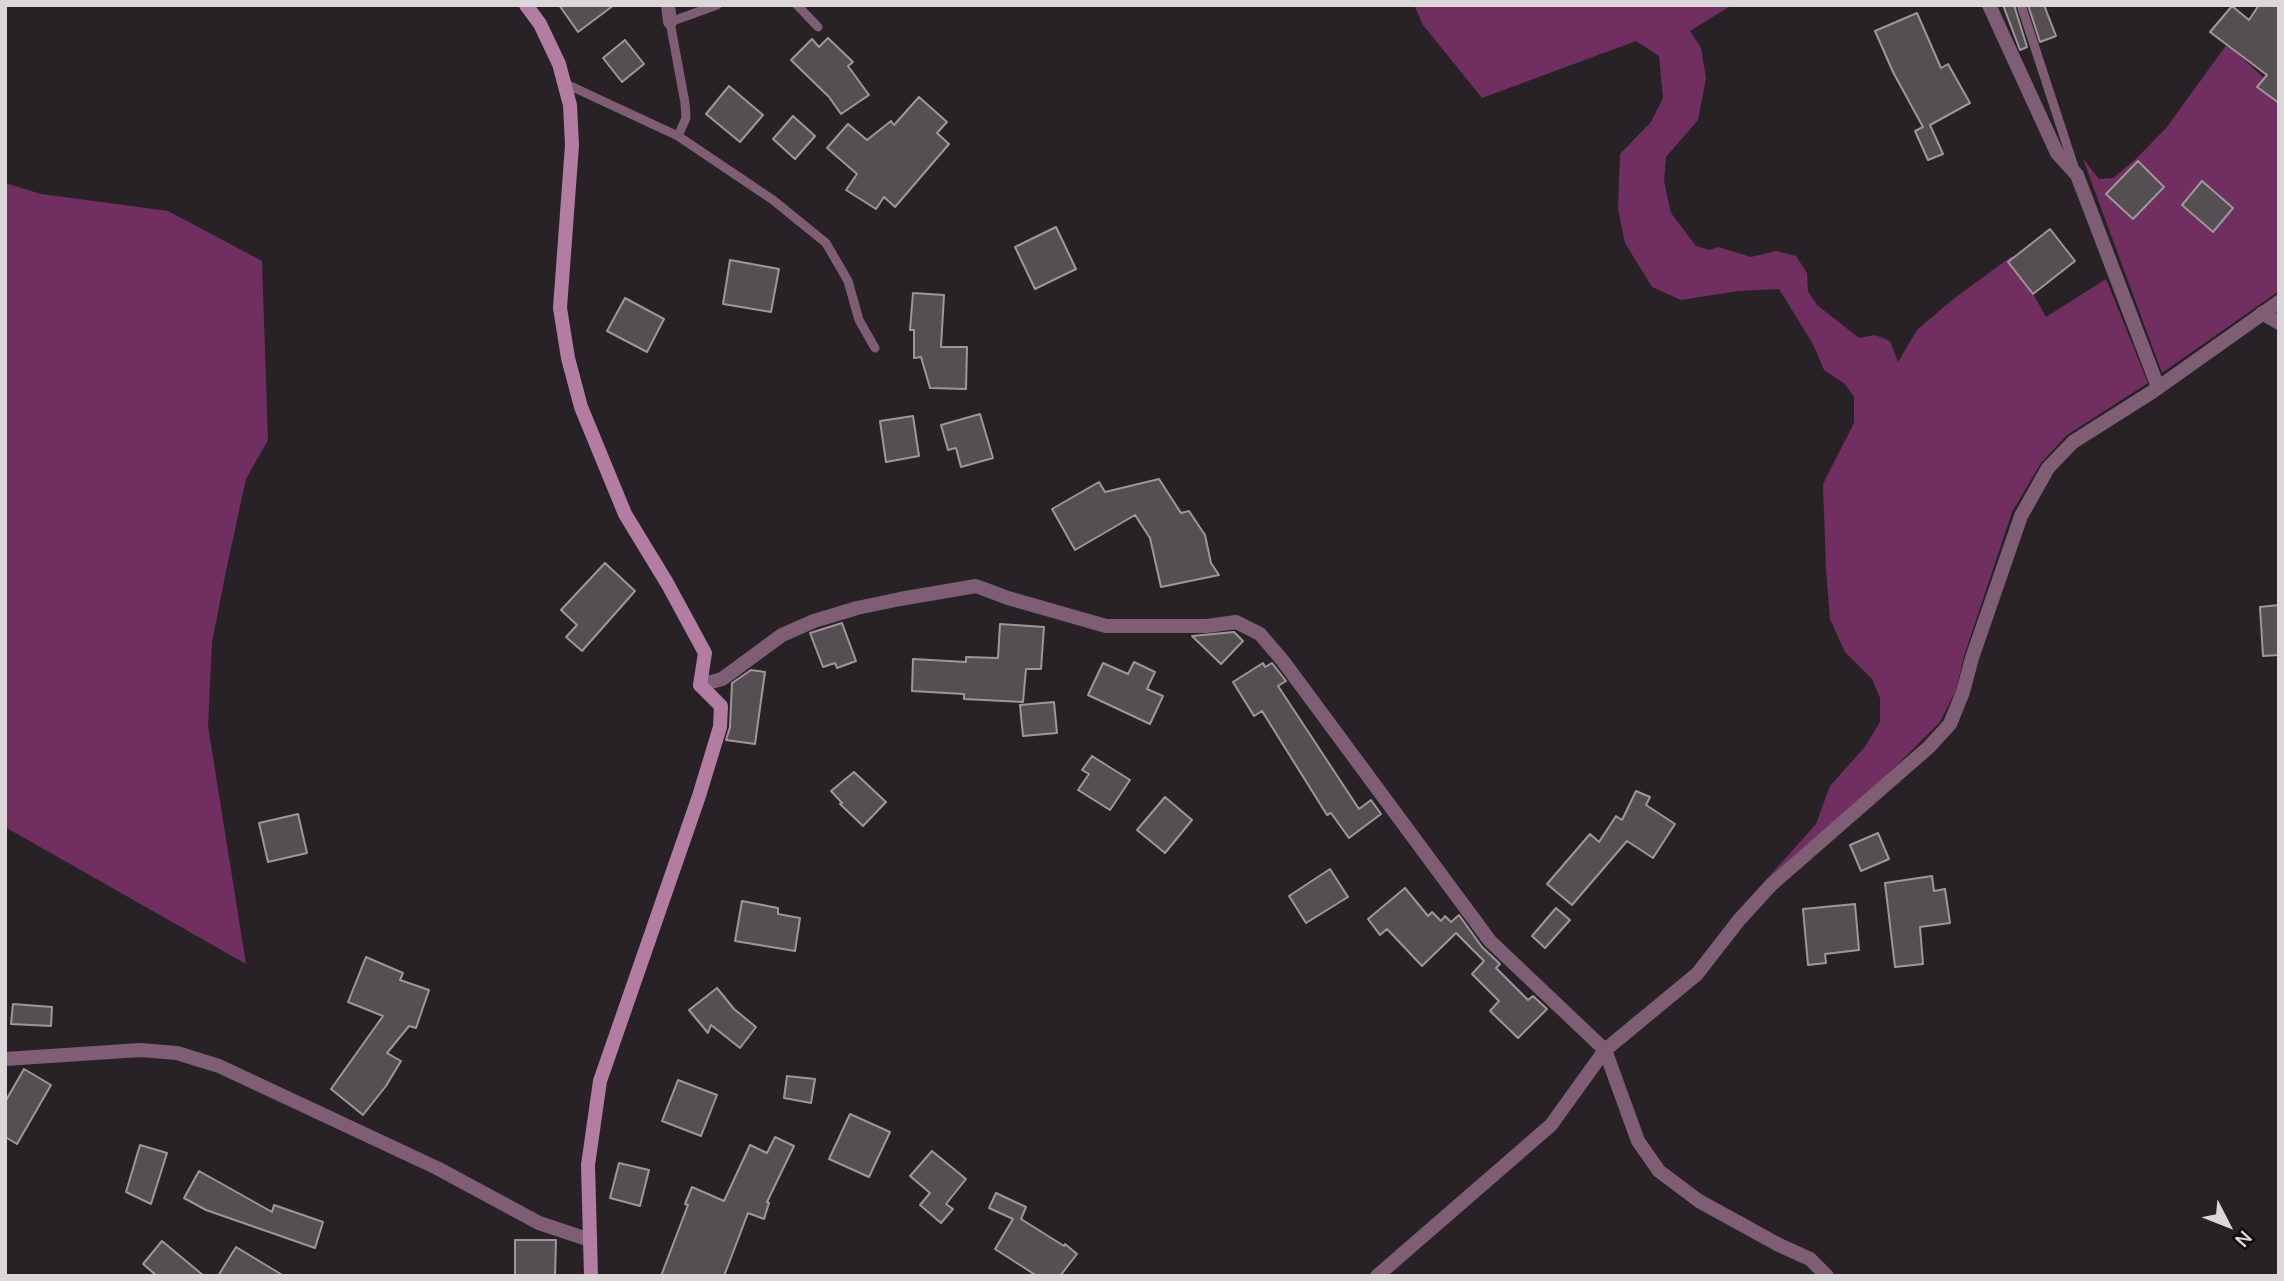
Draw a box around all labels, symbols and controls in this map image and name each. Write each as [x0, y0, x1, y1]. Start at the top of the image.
north arrow [2193, 1190, 2263, 1260]
text: N [2229, 1225, 2258, 1253]

